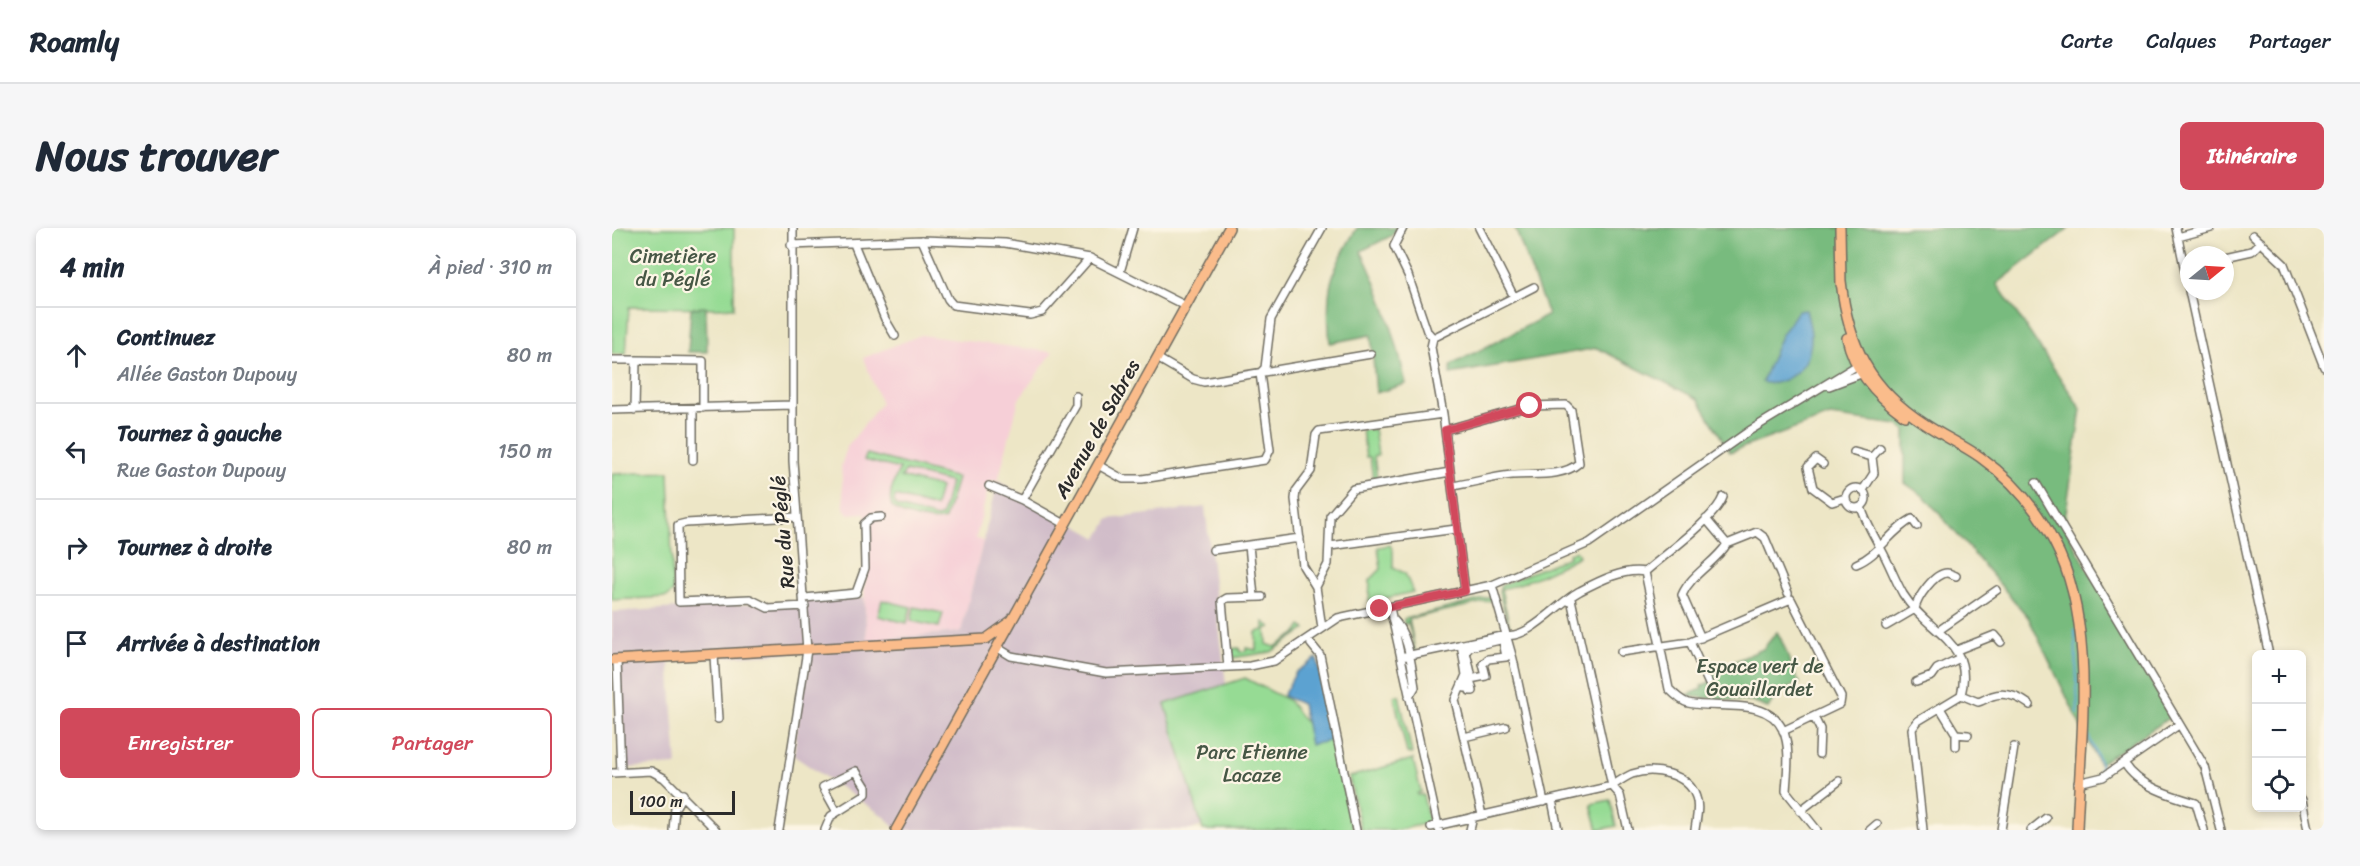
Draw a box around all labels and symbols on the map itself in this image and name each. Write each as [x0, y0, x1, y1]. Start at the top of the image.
park label: Cimetière du Péglé [630, 239, 716, 297]
north arrow [2180, 246, 2234, 300]
street label: Avenue de Sabres [1044, 352, 1150, 506]
route start [1516, 392, 1542, 418]
street label: Rue du Péglé [761, 474, 805, 590]
route end [1366, 595, 1392, 621]
park label: Espace vert de Gouaillardet [1696, 649, 1824, 707]
park label: Parc Etienne Lacaze [1196, 735, 1308, 793]
scale bar [630, 788, 735, 816]

